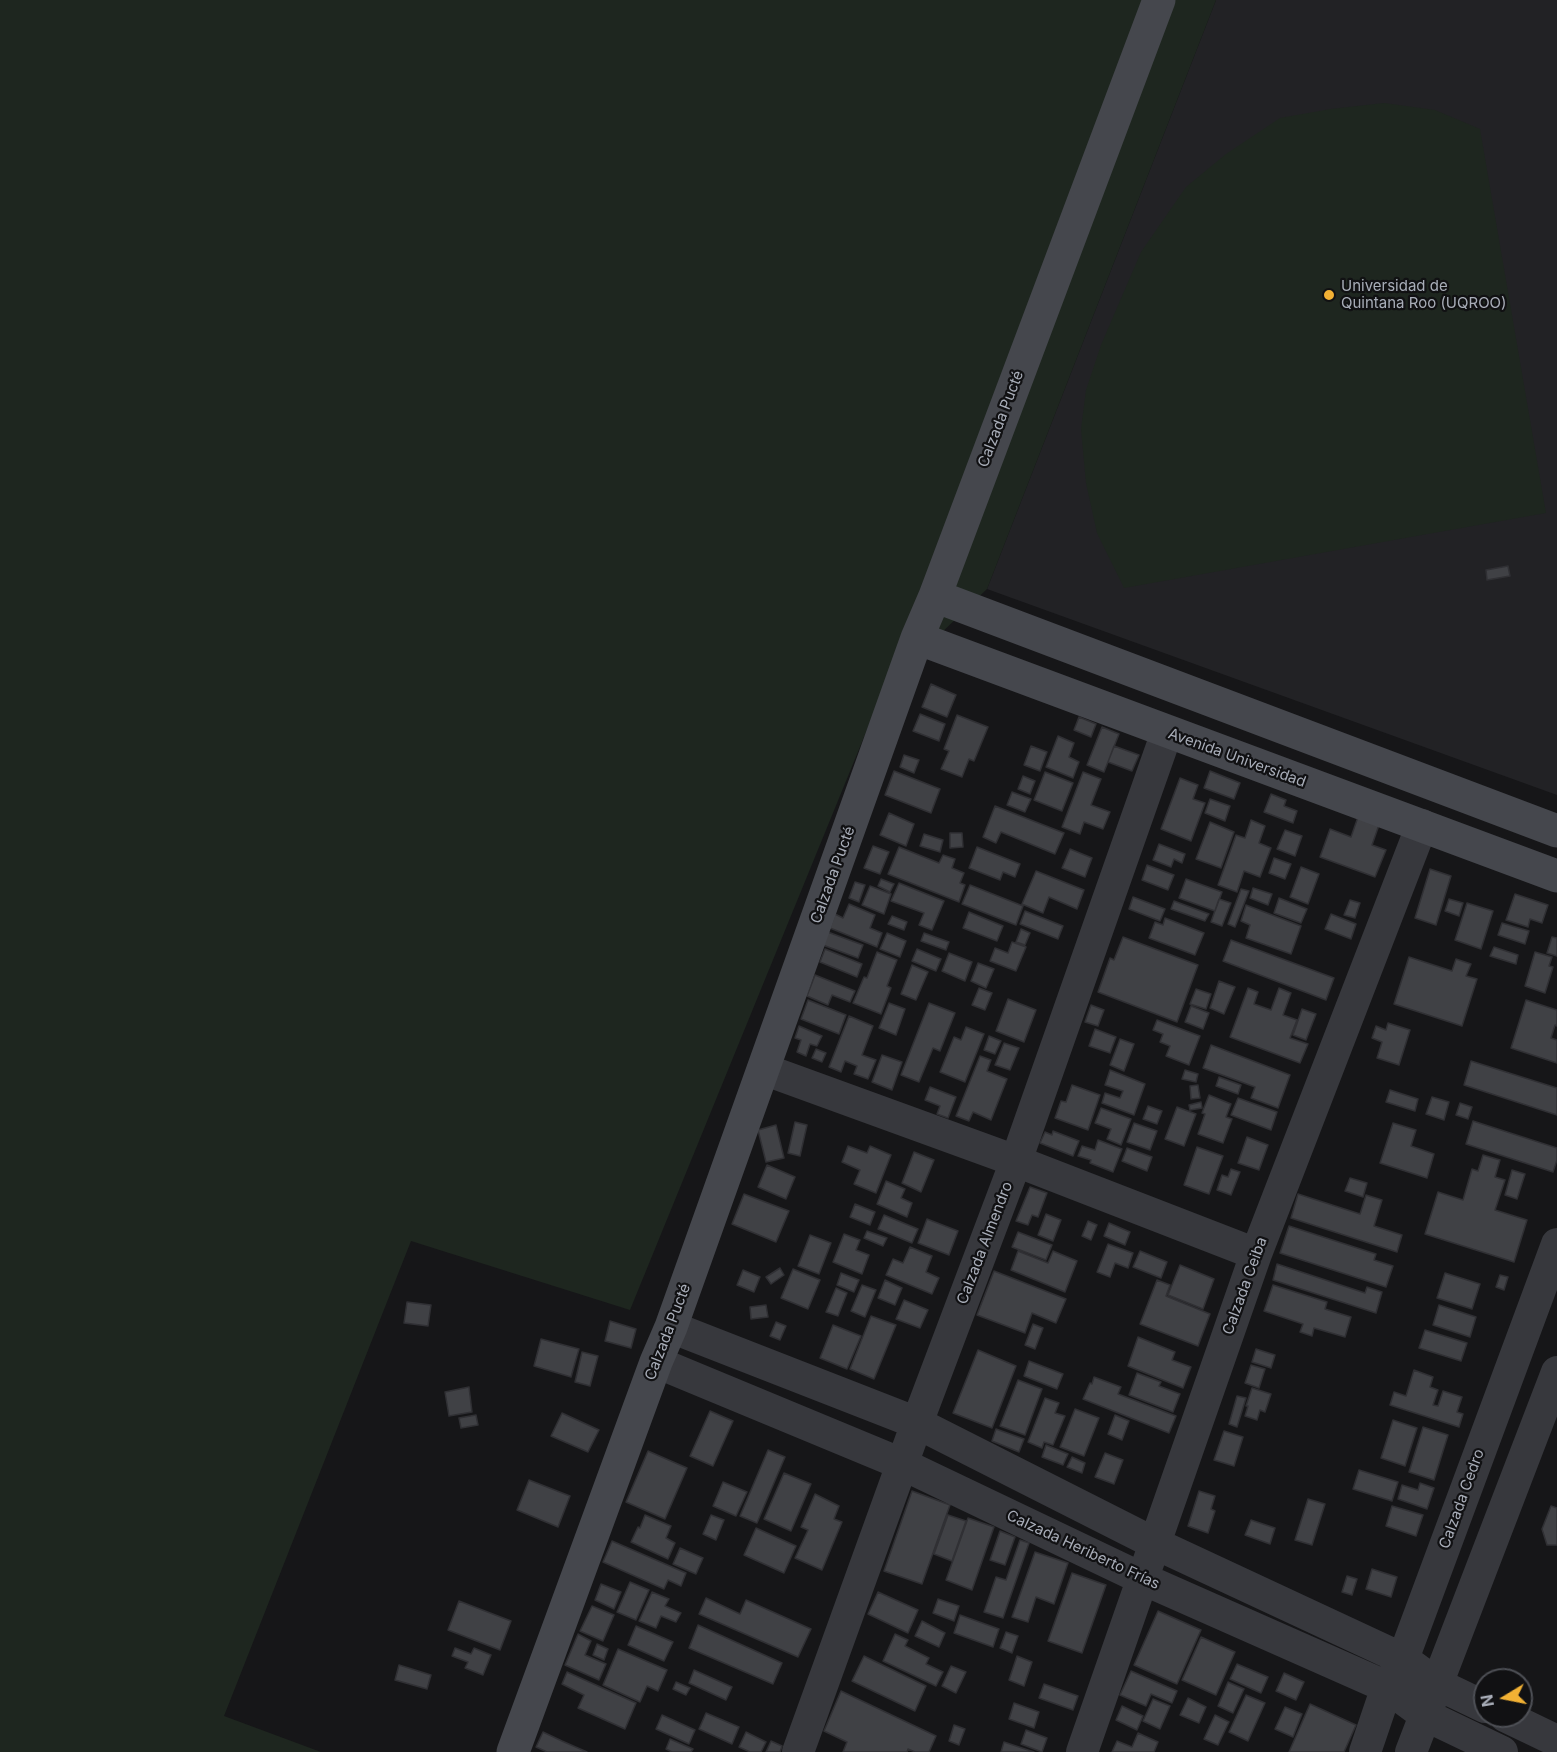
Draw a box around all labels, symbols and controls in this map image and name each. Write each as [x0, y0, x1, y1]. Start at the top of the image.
place label: Universidad de Quintana Roo (UQROO) [1341, 277, 1507, 312]
marker: Universidad de Quintana Roo (UQROO) [1322, 288, 1336, 302]
street label: Calzada Pucté [974, 368, 1028, 470]
street label: Avenida Universidad [1166, 725, 1308, 791]
street label: Calzada Pucté [807, 824, 859, 926]
street label: Calzada Almendro [953, 1179, 1017, 1307]
street label: Calzada Ceiba [1219, 1235, 1271, 1337]
street label: Calzada Pucté [641, 1281, 695, 1383]
street label: Calzada Cedro [1436, 1447, 1488, 1551]
street label: Calzada Heriberto Frías [1004, 1507, 1162, 1593]
north arrow [1473, 1668, 1533, 1728]
text: N [1476, 1693, 1498, 1709]

